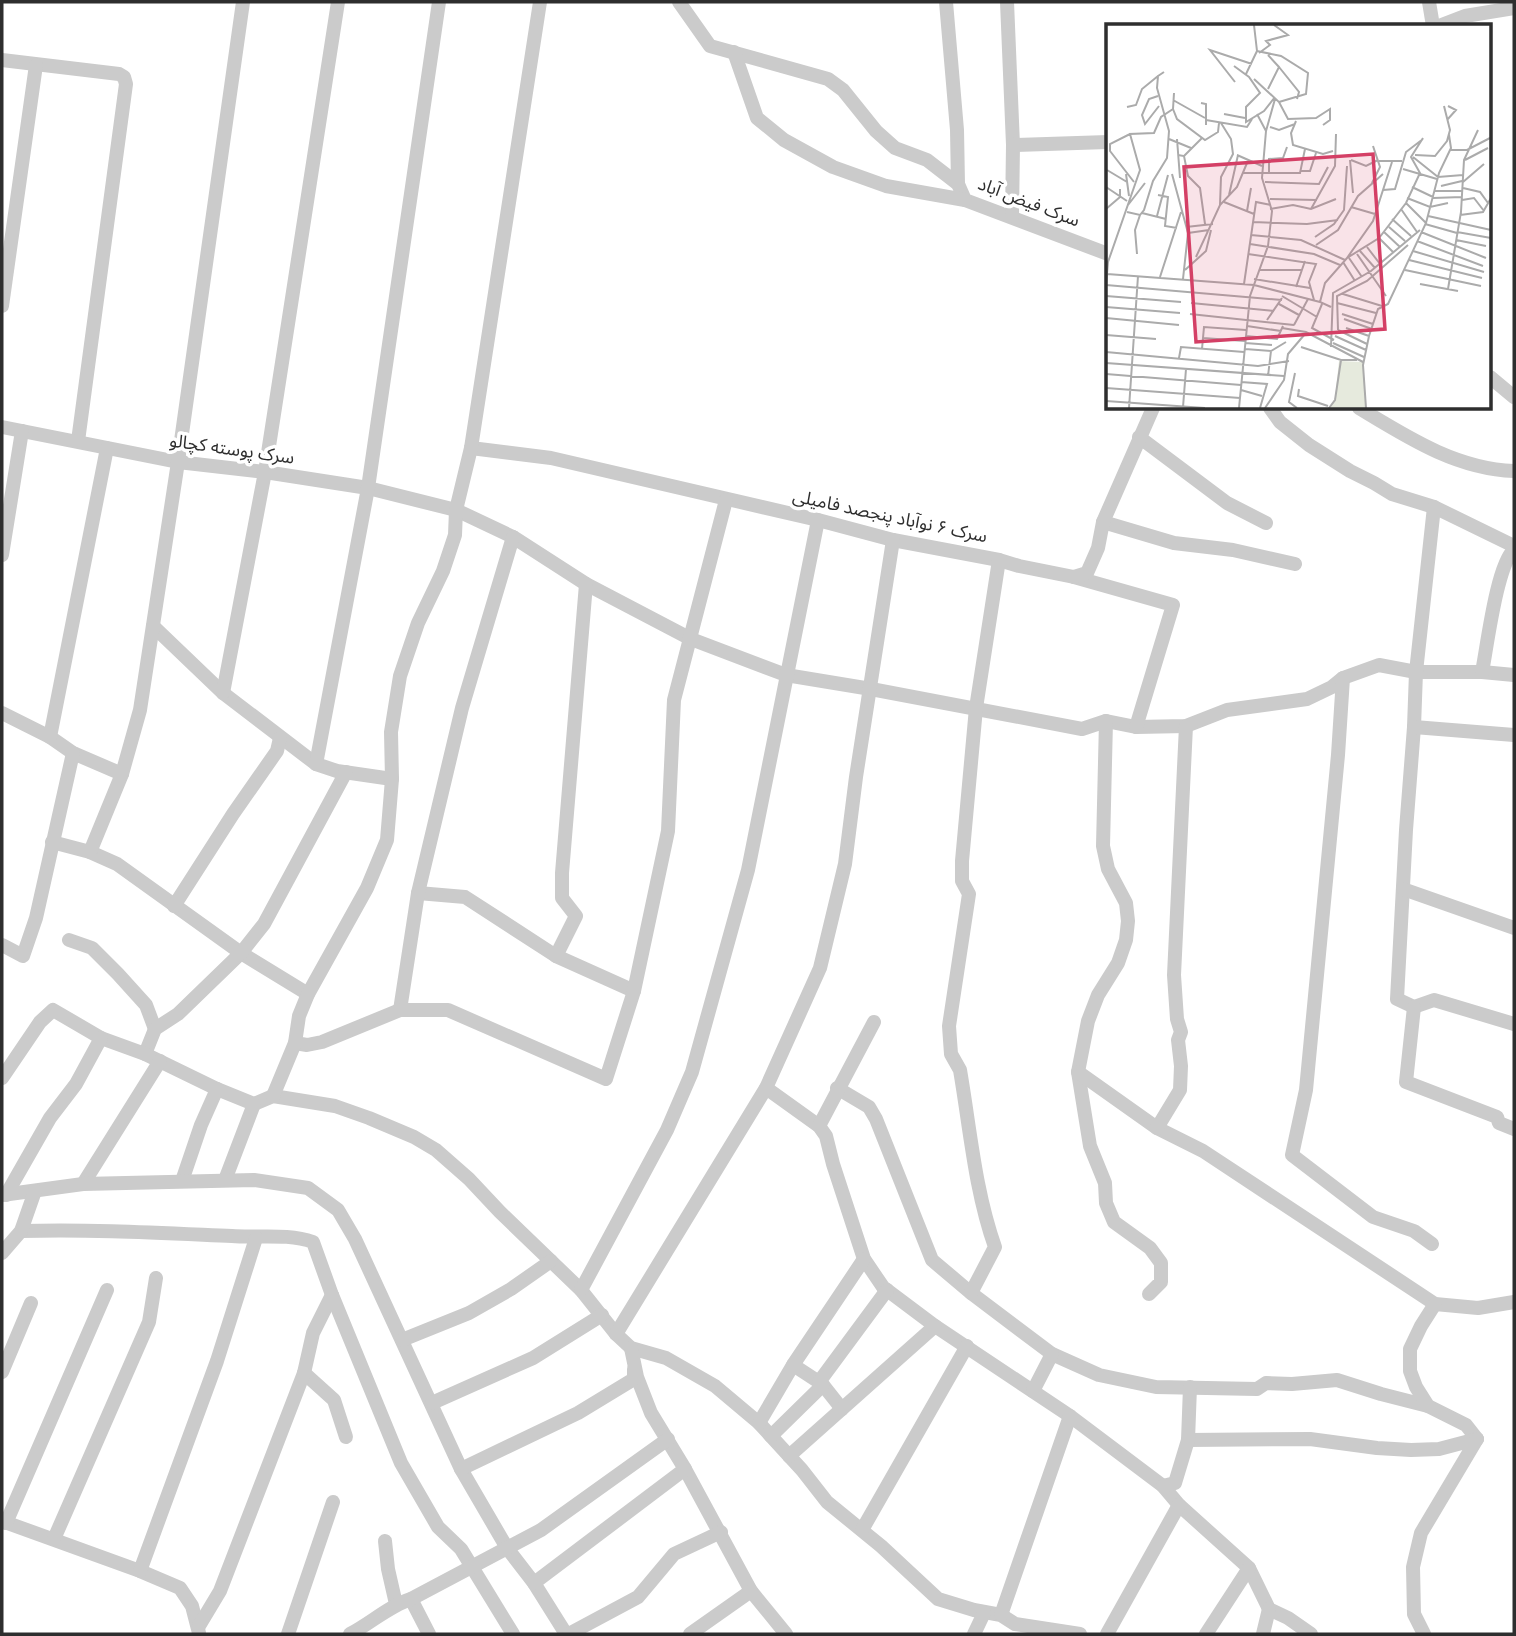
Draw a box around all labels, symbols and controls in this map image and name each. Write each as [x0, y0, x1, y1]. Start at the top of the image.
inset map [1106, 24, 1492, 410]
street label: سرک فيض آباد [975, 173, 1083, 231]
street label: سرک پوسته کچالو [168, 429, 296, 469]
street label: سرک ۶ نوآباد پنجصد فامیلی [791, 485, 989, 548]

